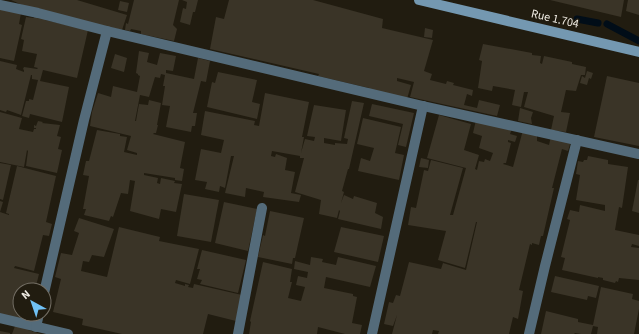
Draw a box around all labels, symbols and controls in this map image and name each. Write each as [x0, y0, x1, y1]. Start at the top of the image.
street label: Rue 1.704 [529, 5, 581, 33]
north arrow [12, 282, 52, 322]
text: N [18, 287, 34, 303]

